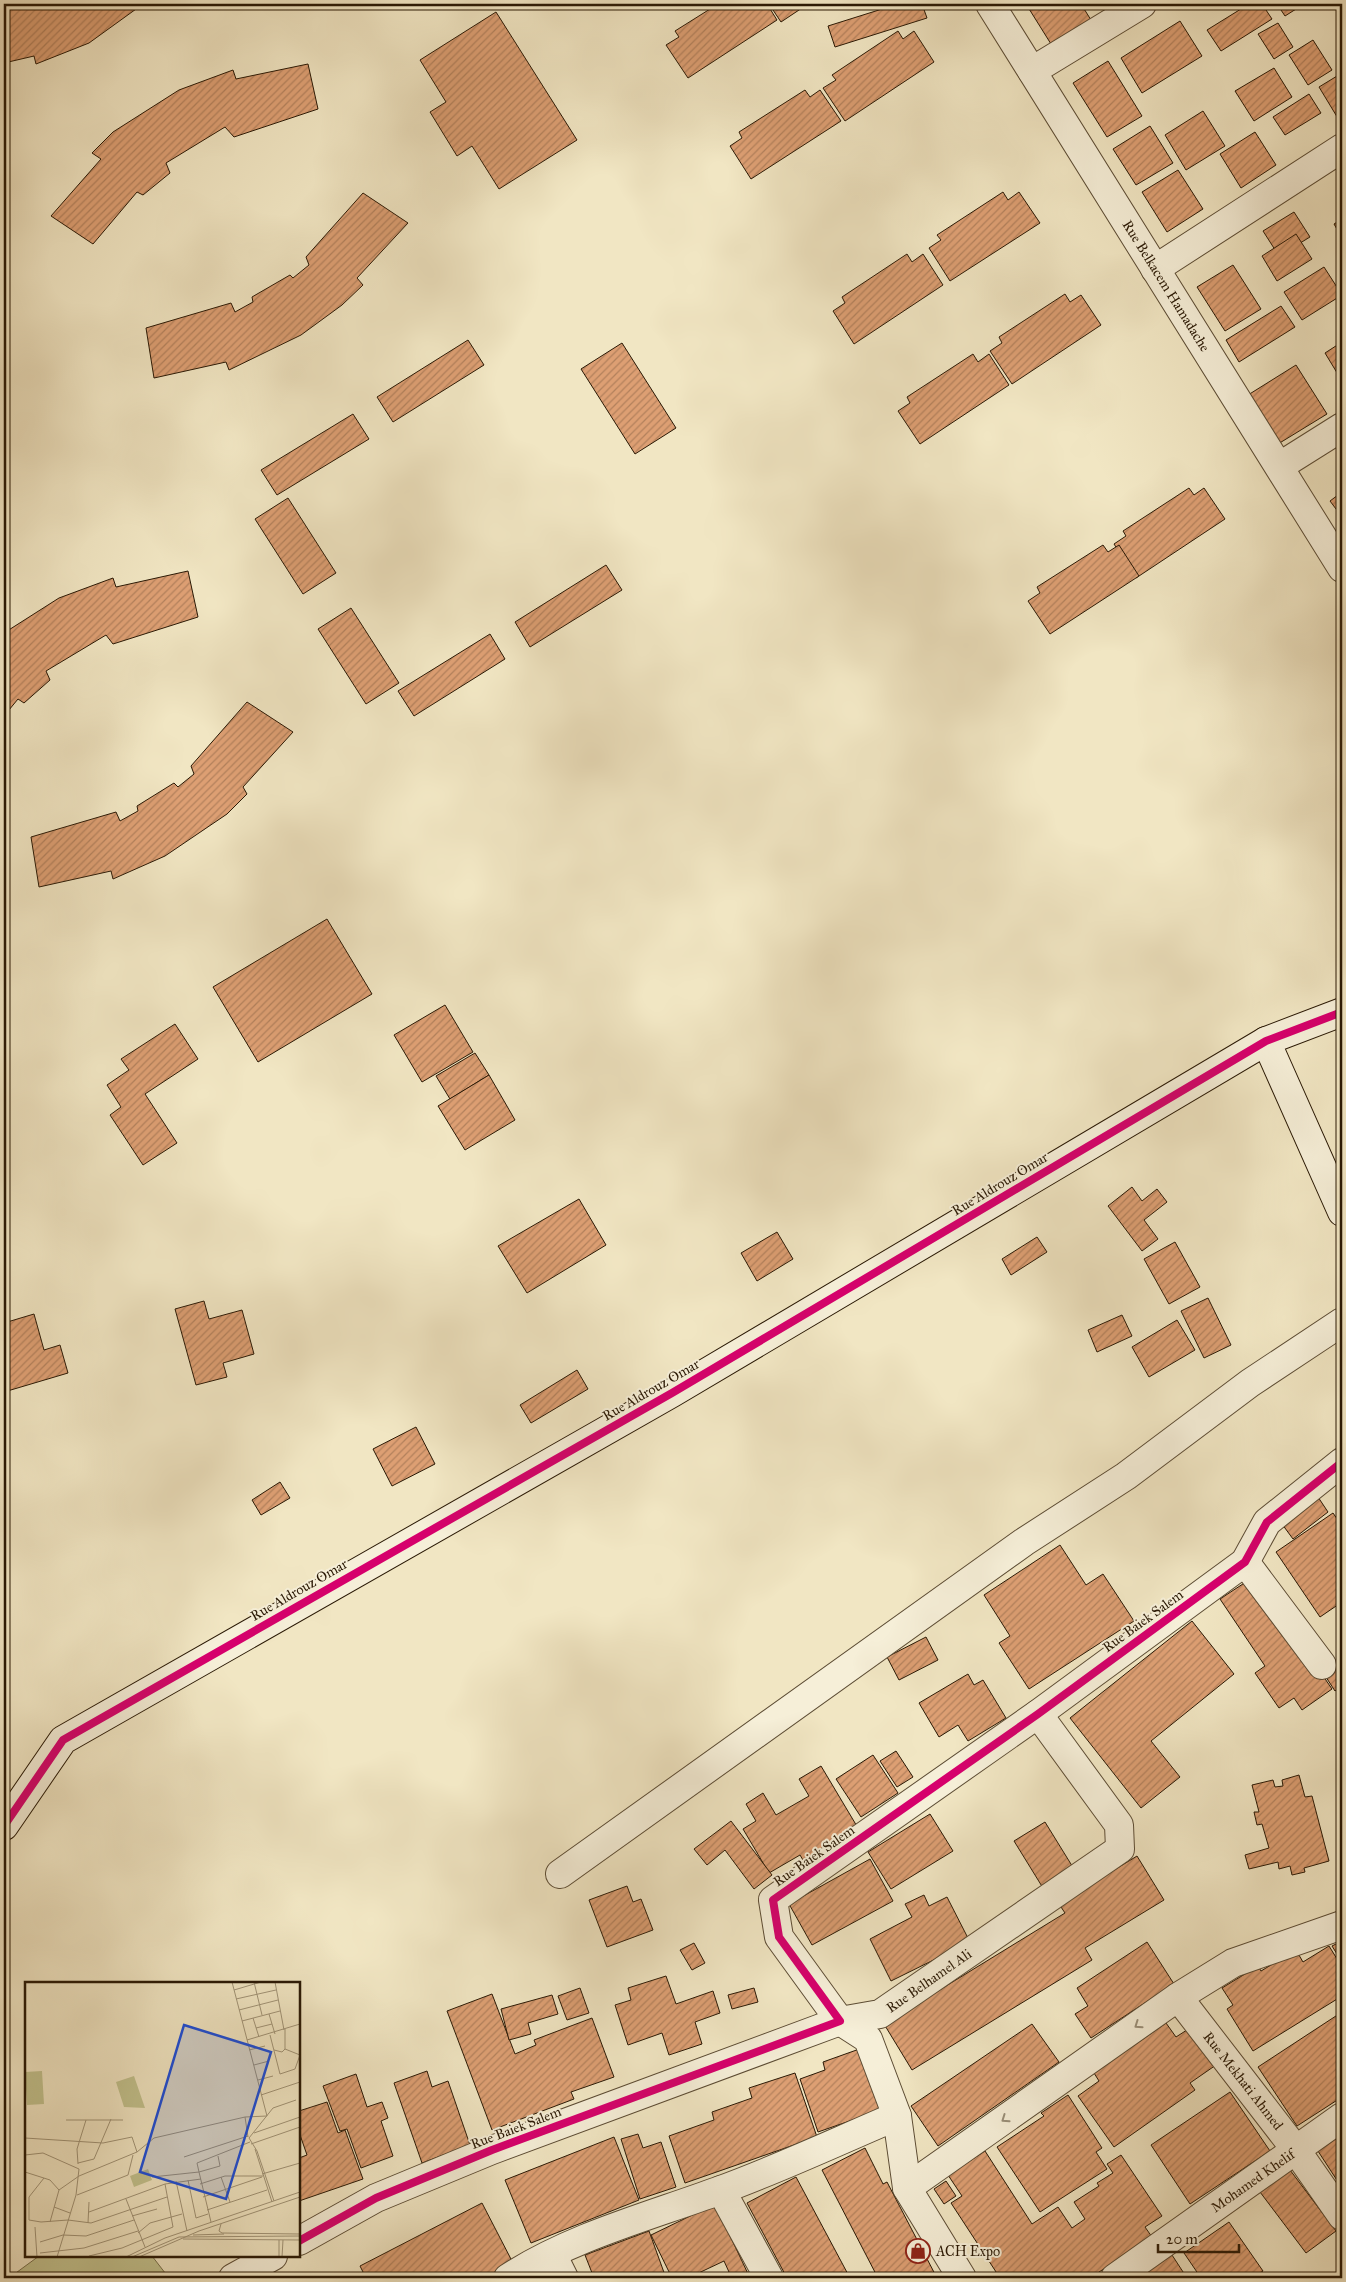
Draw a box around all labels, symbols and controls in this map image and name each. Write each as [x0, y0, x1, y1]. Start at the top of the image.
street label: Rue Belkacem Hamadache [1119, 217, 1214, 355]
street label: Rue Aldrouz Omar [949, 1148, 1052, 1219]
street label: Rue Aldrouz Omar [599, 1355, 703, 1425]
street label: Rue Aldrouz Omar [247, 1555, 351, 1625]
street label: Rue Baiek Salem [1099, 1586, 1187, 1656]
street label: Rue Baiek Salem [770, 1821, 858, 1890]
street label: Rue Belhamel Ali [883, 1945, 975, 2017]
inset map [25, 1982, 300, 2257]
one-way arrow [1134, 2019, 1144, 2028]
street label: Rue Mekhati Ahmed [1199, 2029, 1287, 2133]
street label: Rue Baiek Salem [468, 2103, 564, 2153]
one-way arrow [1001, 2113, 1011, 2122]
street label: Mohamed Khelif [1208, 2144, 1300, 2216]
scale bar [1158, 2222, 1240, 2254]
text: 20 m [1166, 2230, 1198, 2248]
shop icon: ACH Expo [905, 2238, 931, 2264]
place label: ACH Expo [935, 2243, 1000, 2260]

